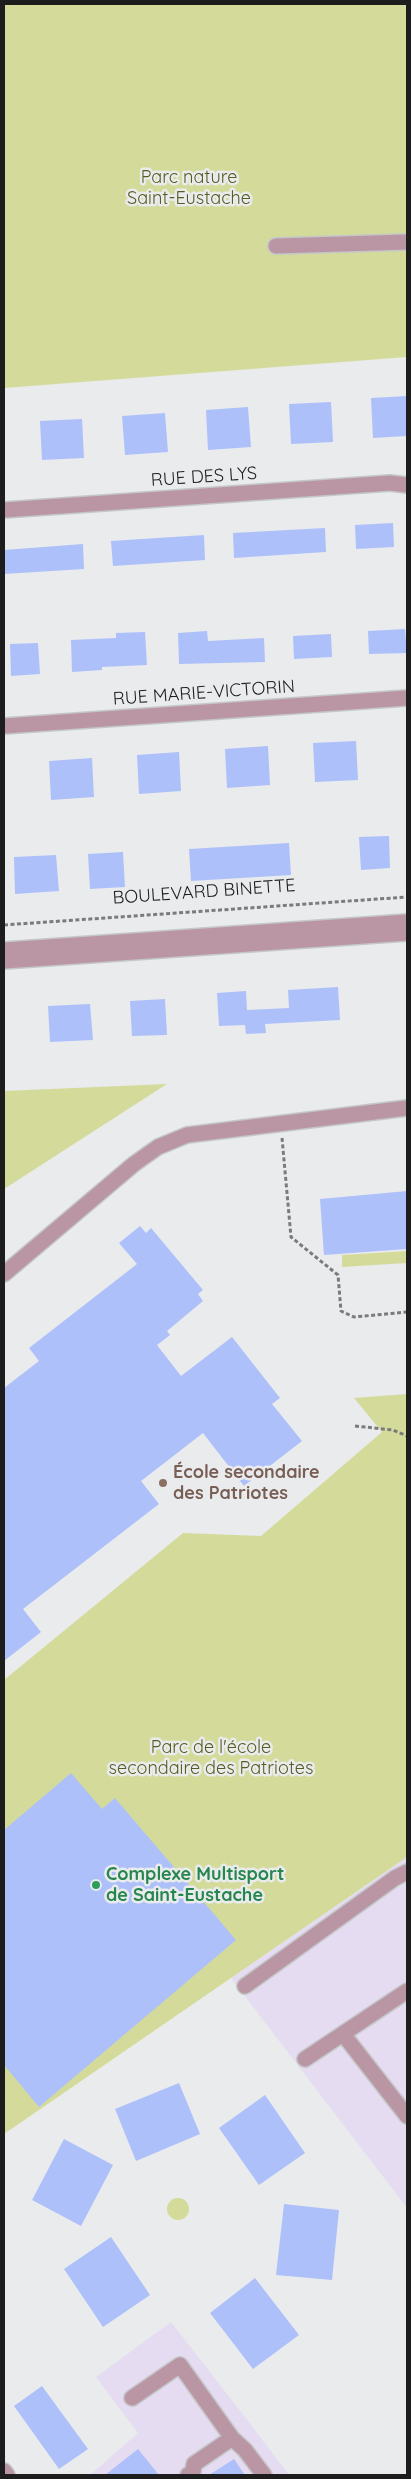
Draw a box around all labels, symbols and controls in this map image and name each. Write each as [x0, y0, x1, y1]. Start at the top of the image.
park label: Parc nature Saint-Eustache [127, 167, 251, 210]
street label: RUE DES LYS [150, 463, 258, 491]
street label: RUE MARIE-VICTORIN [112, 676, 296, 710]
street label: BOULEVARD BINETTE [112, 875, 296, 909]
place label: École secondaire des Patriotes [173, 1462, 320, 1505]
marker: École secondaire des Patriotes [157, 1477, 169, 1489]
park label: Parc de l'école secondaire des Patriotes [109, 1737, 313, 1780]
place label: Complexe Multisport de Saint-Eustache [106, 1864, 284, 1906]
marker: Complexe Multisport de Saint-Eustache [90, 1879, 102, 1891]

